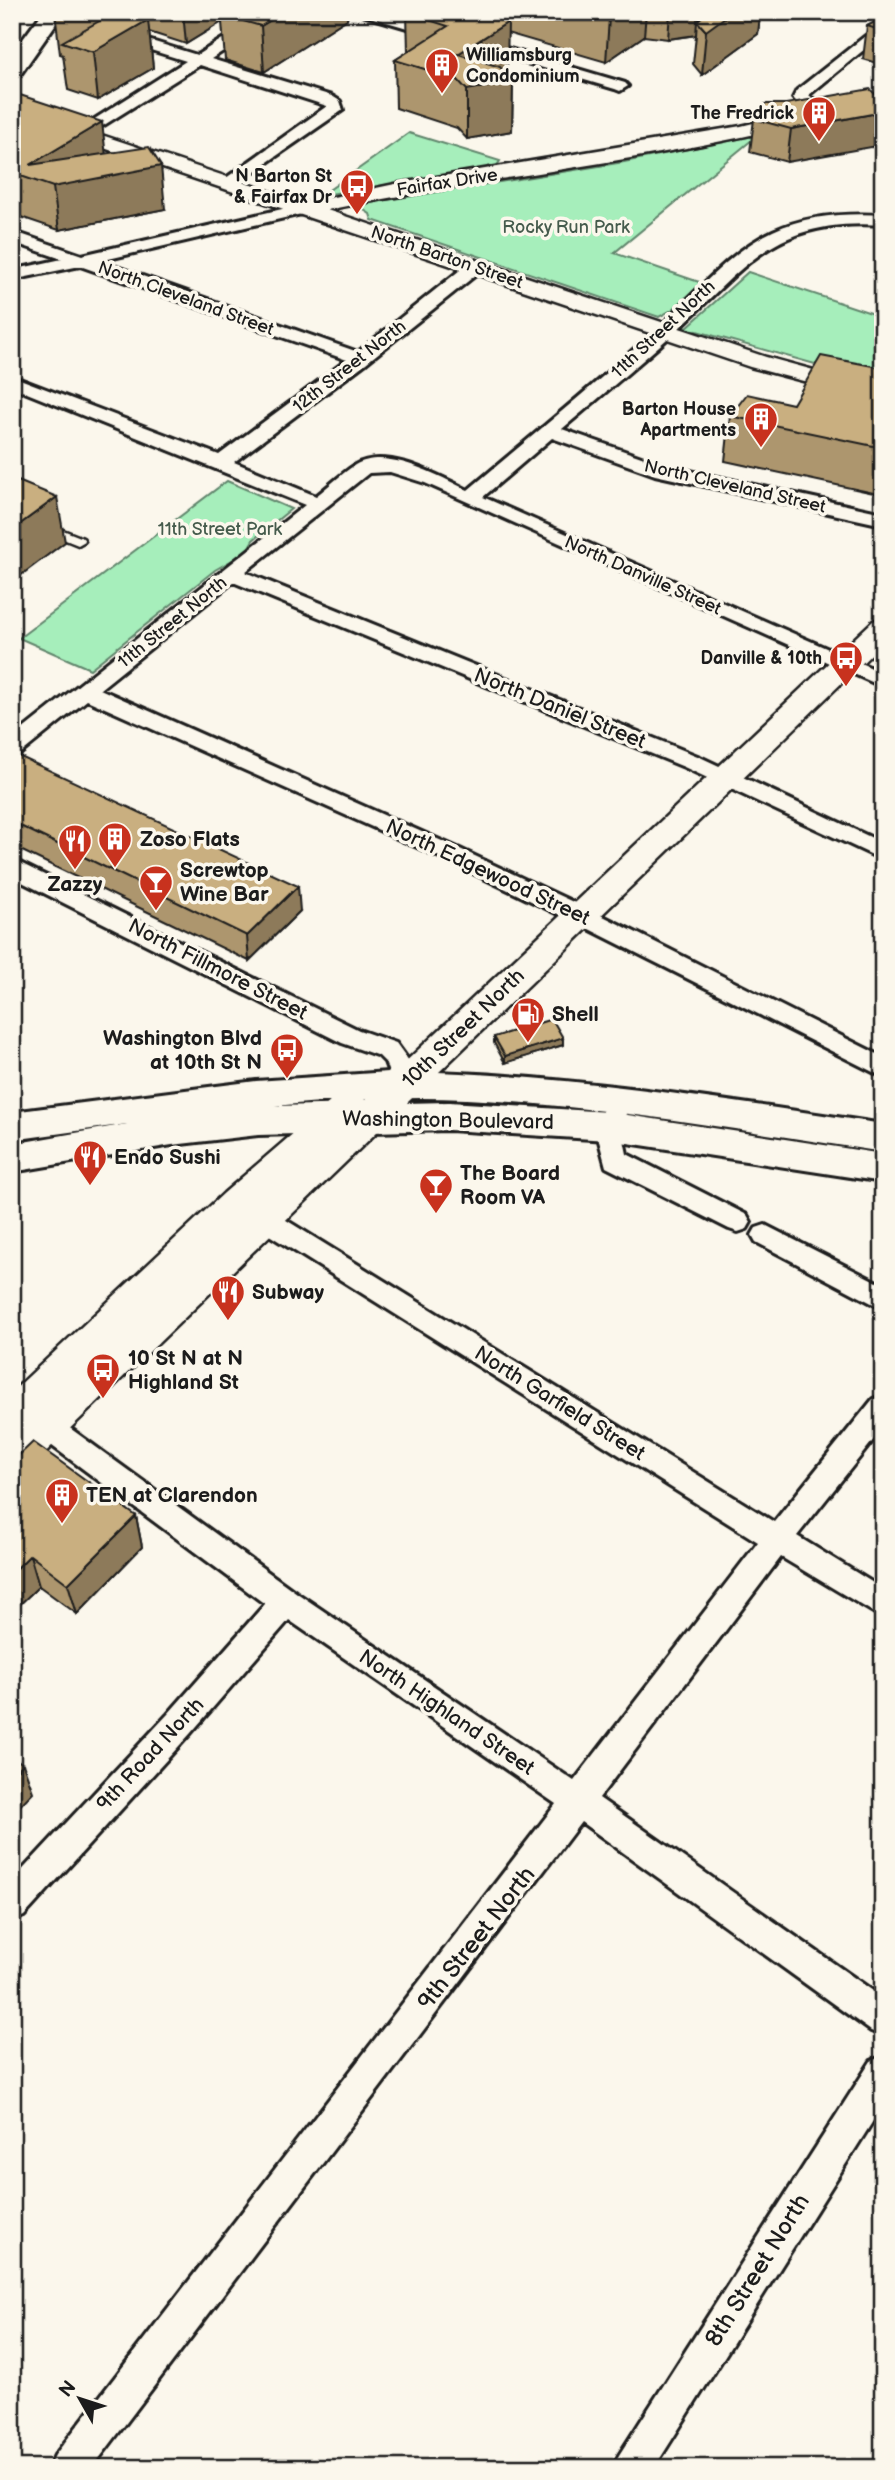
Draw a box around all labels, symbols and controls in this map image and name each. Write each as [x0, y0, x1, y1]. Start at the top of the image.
place label: Williamsburg Condominium [466, 45, 580, 87]
building icon: Williamsburg Condominium [423, 46, 461, 95]
building icon: The Fredrick [800, 94, 838, 143]
place label: The Fredrick [690, 103, 795, 124]
street label: Fairfax Drive [395, 164, 499, 201]
place label: N Barton St & Fairfax Dr [234, 166, 333, 208]
bus stop icon: N Barton St & Fairfax Dr [338, 167, 376, 216]
park label: Rocky Run Park [502, 217, 630, 238]
street label: North Barton Street [368, 222, 526, 293]
street label: North Cleveland Street [95, 257, 277, 340]
street label: 11th Street North [607, 276, 720, 383]
street label: 12th Street North [289, 316, 410, 417]
place label: Barton House Apartments [622, 399, 736, 441]
building icon: Barton House Apartments [742, 400, 780, 449]
street label: North Cleveland Street [642, 455, 828, 518]
park label: 11th Street Park [158, 519, 282, 540]
street label: North Danville Street [561, 531, 725, 620]
street label: 11th Street North [114, 572, 231, 673]
bus stop icon: Danville & 10th [827, 639, 865, 688]
place label: Danville & 10th [700, 648, 822, 669]
street label: North Daniel Street [470, 663, 650, 755]
street label: North Edgewood Street [382, 814, 594, 931]
building icon: Zoso Flats [96, 820, 134, 869]
restaurant icon: Zazzy [56, 822, 94, 871]
place label: Zoso Flats [140, 827, 240, 852]
place label: Screwtop Wine Bar [180, 858, 269, 907]
bar icon: Screwtop Wine Bar [137, 863, 175, 912]
place label: Zazzy [48, 872, 103, 897]
street label: North Fillmore Street [124, 913, 312, 1026]
street label: 10th Street North [397, 964, 530, 1093]
fuel station icon: Shell [509, 995, 547, 1044]
place label: Shell [552, 1002, 599, 1027]
place label: Washington Blvd at 10th St N [103, 1026, 262, 1075]
bus stop icon: Washington Blvd at 10th St N [268, 1031, 306, 1080]
street label: Washington Boulevard [342, 1106, 554, 1135]
restaurant icon: Endo Sushi [71, 1138, 109, 1187]
place label: Endo Sushi [114, 1145, 221, 1170]
place label: The Board Room VA [460, 1161, 560, 1210]
bar icon: The Board Room VA [417, 1166, 455, 1215]
restaurant icon: Subway [209, 1273, 247, 1322]
place label: Subway [252, 1280, 324, 1305]
street label: North Garfield Street [470, 1341, 650, 1466]
place label: 10 St N at N Highland St [128, 1346, 243, 1395]
bus stop icon: 10 St N at N Highland St [84, 1351, 122, 1400]
building icon: TEN at Clarendon [43, 1476, 81, 1525]
place label: TEN at Clarendon [86, 1483, 258, 1508]
street label: North Highland Street [354, 1644, 540, 1781]
street label: 9th Road North [91, 1692, 209, 1816]
street label: 9th Street North [411, 1861, 541, 2016]
street label: 8th Street North [699, 2189, 816, 2352]
north arrow [46, 2364, 116, 2434]
text: N [55, 2376, 81, 2402]

